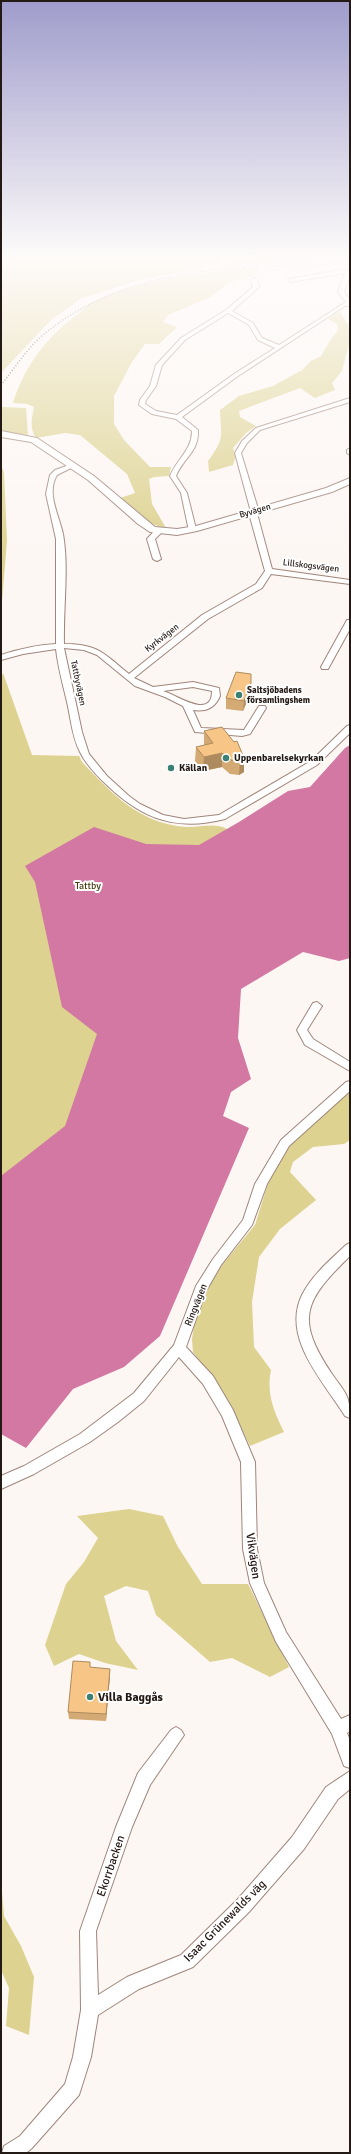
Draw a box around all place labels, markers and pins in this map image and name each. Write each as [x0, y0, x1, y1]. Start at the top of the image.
place label: Saltsjöbadens församlingshem [246, 685, 310, 706]
marker: Saltsjöbadens församlingshem [234, 690, 244, 700]
place label: Uppenbarelsekyrkan [234, 752, 324, 764]
marker: Uppenbarelsekyrkan [221, 753, 231, 763]
place label: Källan [179, 762, 208, 774]
marker: Källan [166, 763, 176, 773]
place label: Villa Baggås [98, 1690, 164, 1705]
marker: Villa Baggås [85, 1692, 95, 1702]

